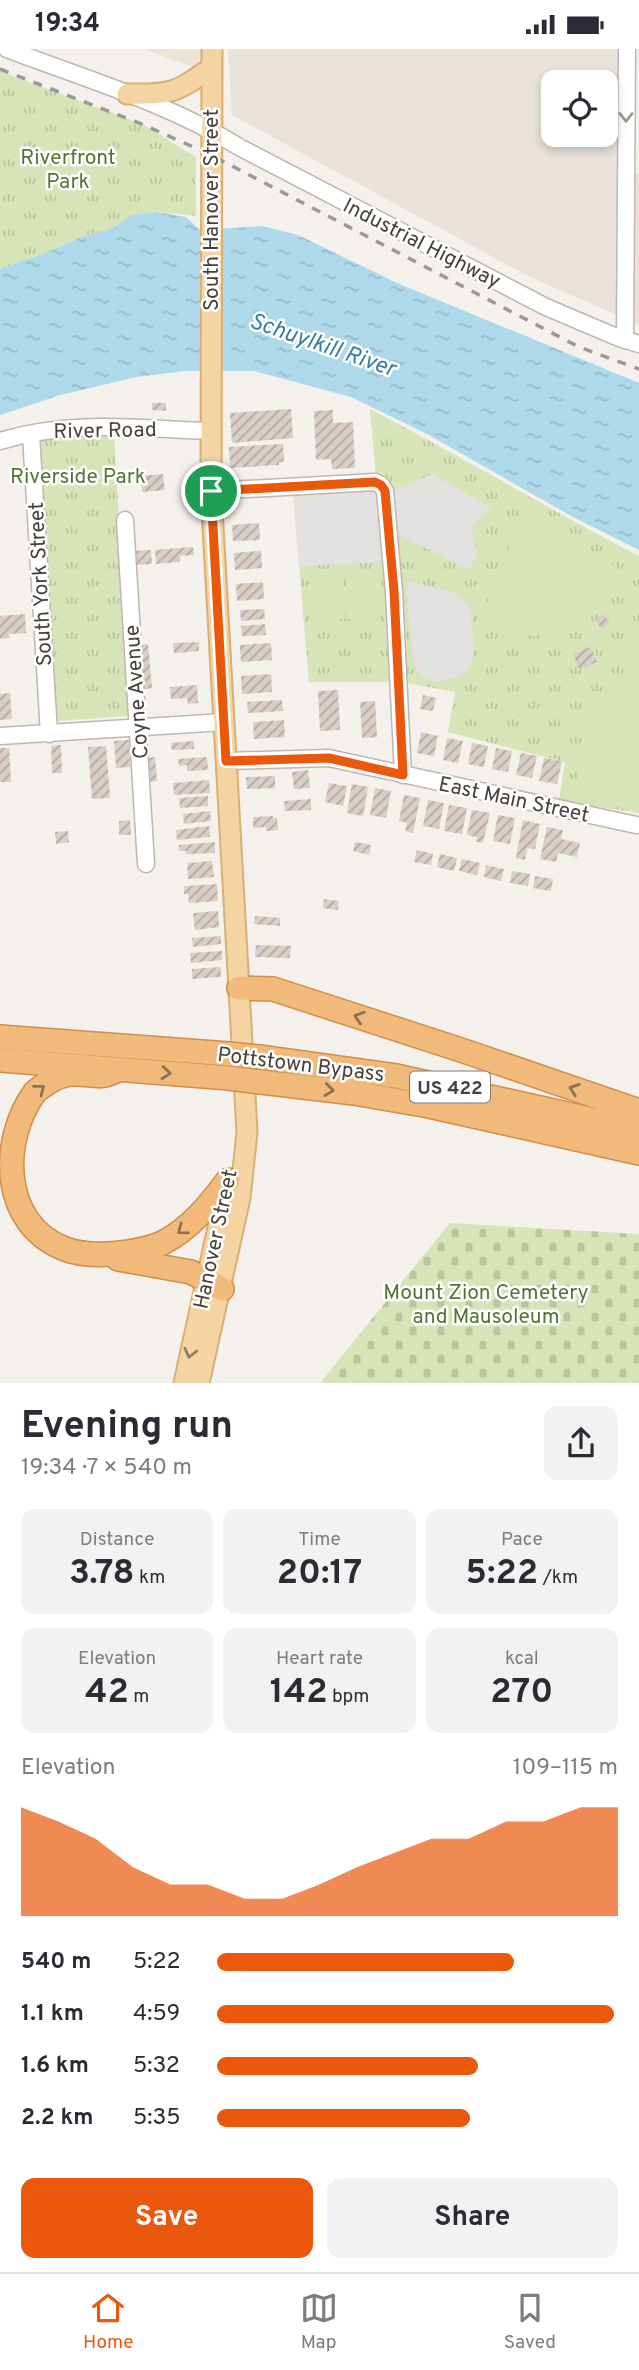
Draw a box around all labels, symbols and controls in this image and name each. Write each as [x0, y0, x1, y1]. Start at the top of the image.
text: 19:34 [35, 8, 100, 41]
map controls [541, 70, 618, 147]
button: locate [541, 70, 618, 147]
street label: South Hanover Street [199, 109, 226, 311]
one-way arrow [618, 112, 634, 123]
park label: Riverfront Park [20, 145, 116, 196]
street label: Industrial Highway [338, 193, 505, 296]
water label: Schuylkill River [245, 308, 401, 386]
street label: River Road [53, 417, 157, 446]
pin [181, 461, 241, 521]
park label: Riverside Park [10, 464, 146, 491]
icon: arrive [192, 472, 230, 510]
street label: South York Street [24, 501, 59, 667]
street label: Coyne Avenue [119, 624, 156, 760]
street label: East Main Street [436, 771, 591, 830]
one-way arrow [353, 1011, 365, 1025]
street label: Pottstown Bypass [216, 1042, 386, 1089]
one-way arrow [161, 1065, 172, 1080]
road number: US 422 [410, 1071, 490, 1103]
one-way arrow [323, 1082, 335, 1097]
one-way arrow [569, 1083, 581, 1097]
one-way arrow [32, 1085, 44, 1098]
street label: Hanover Street [188, 1167, 244, 1312]
one-way arrow [178, 1222, 190, 1234]
park label: Mount Zion Cemetery and Mausoleum [383, 1280, 589, 1331]
one-way arrow [184, 1347, 198, 1359]
text: Evening run [21, 1403, 233, 1452]
button: share [544, 1406, 618, 1480]
text: 19:34 · 7 × 540 m [21, 1454, 192, 1483]
text: Distance [80, 1528, 154, 1552]
text: Time [298, 1528, 341, 1552]
text: Pace [501, 1528, 543, 1552]
text: 3.78 [69, 1552, 135, 1596]
text: 20:17 [277, 1552, 362, 1596]
text: 5:22 [466, 1552, 538, 1596]
text: km [135, 1566, 165, 1590]
text: /km [538, 1566, 578, 1590]
text: Elevation [78, 1647, 156, 1671]
text: Heart rate [276, 1647, 363, 1671]
text: kcal [505, 1647, 539, 1671]
text: 42 [85, 1671, 129, 1715]
text: 142 [270, 1671, 328, 1715]
text: 270 [490, 1671, 553, 1715]
text: m [129, 1685, 149, 1709]
text: bpm [328, 1685, 369, 1709]
text: Elevation [21, 1754, 116, 1783]
text: 109–115 m [513, 1754, 618, 1783]
text: 540 m [21, 1948, 91, 1977]
text: 5:22 [133, 1948, 181, 1977]
text: 1.1 km [21, 2000, 84, 2029]
text: 4:59 [133, 2000, 180, 2029]
text: 1.6 km [21, 2052, 89, 2081]
text: 5:32 [133, 2052, 180, 2081]
text: 2.2 km [21, 2104, 94, 2133]
text: 5:35 [133, 2104, 181, 2133]
button: Save [21, 2178, 313, 2258]
button: Share [327, 2178, 618, 2258]
tab: Home [83, 2289, 134, 2355]
tab: Map [300, 2289, 338, 2355]
tab: Saved [504, 2289, 556, 2355]

